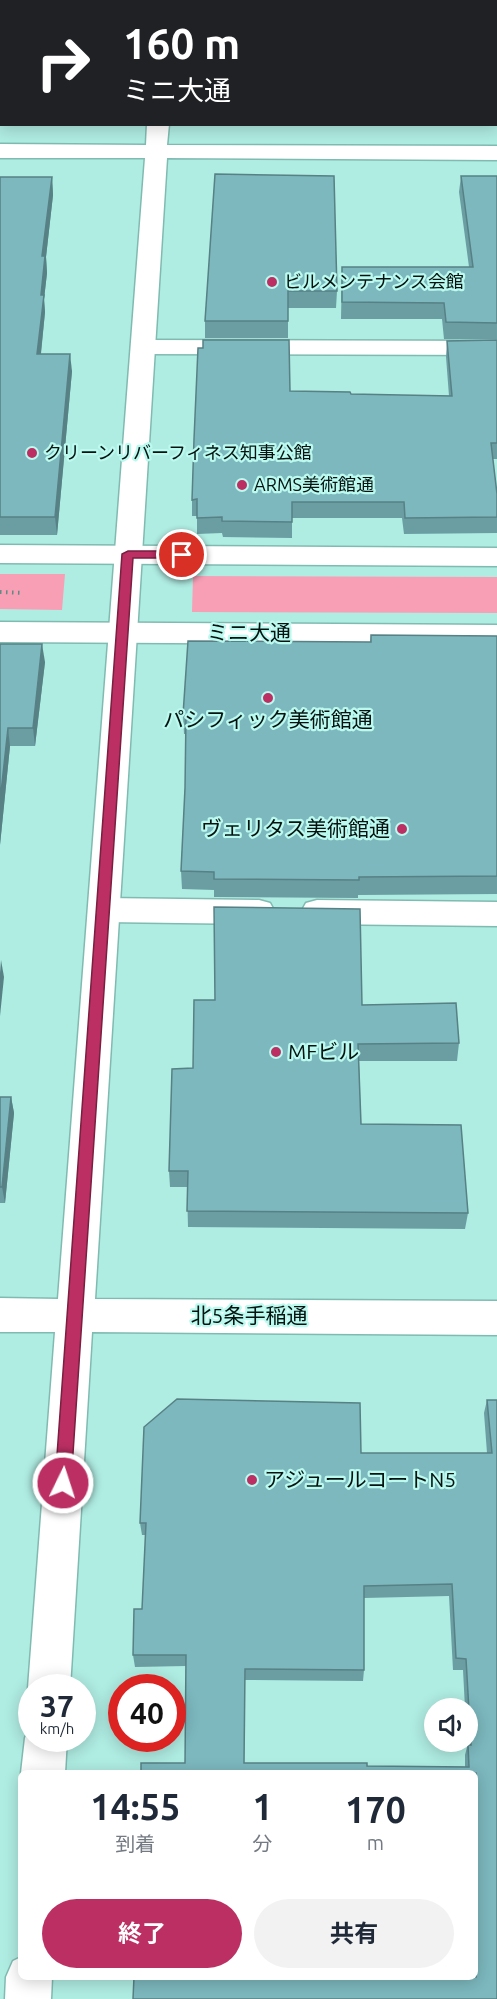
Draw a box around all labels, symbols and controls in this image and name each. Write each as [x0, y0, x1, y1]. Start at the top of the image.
text: 160 m [123, 20, 240, 67]
icon: right [24, 24, 102, 102]
text: ミニ大通 [123, 75, 231, 105]
place label: ビルメンテナンス会館 [284, 271, 464, 291]
marker: ビルメンテナンス会館 [265, 275, 279, 289]
place label: クリーンリバーフィネス知事公館 [44, 442, 312, 462]
marker: クリーンリバーフィネス知事公館 [25, 446, 39, 460]
place label: ARMS美術館通 [254, 474, 374, 494]
marker: ARMS美術館通 [235, 478, 249, 492]
pin [156, 529, 207, 580]
icon: arrive [165, 538, 198, 571]
street label: ミニ大通 [207, 620, 291, 644]
marker: パシフィック美術館通 [261, 691, 275, 705]
place label: パシフィック美術館通 [163, 707, 373, 731]
place label: ヴェリタス美術館通 [201, 816, 390, 840]
marker: ヴェリタス美術館通 [395, 822, 409, 836]
place label: MFビル [288, 1039, 359, 1063]
marker: MFビル [269, 1045, 283, 1059]
street label: 北5条手稲通 [191, 1303, 307, 1327]
position arrow [31, 1451, 95, 1515]
place label: アジュールコートN5 [264, 1467, 456, 1491]
marker: アジュールコートN5 [245, 1473, 259, 1487]
speed limit sign: 40 [108, 1674, 186, 1752]
text: 37 [40, 1689, 74, 1723]
map controls [424, 1698, 478, 1752]
button: sound [424, 1698, 478, 1752]
text: km/h [40, 1720, 74, 1737]
text: 14:55 [90, 1786, 180, 1827]
text: 1 [252, 1786, 273, 1827]
text: 170 [345, 1789, 406, 1830]
text: m [367, 1831, 384, 1854]
text: 到着 [115, 1832, 155, 1855]
text: 分 [253, 1832, 273, 1855]
button: 終了 [42, 1899, 242, 1968]
button: 共有 [254, 1899, 454, 1968]

